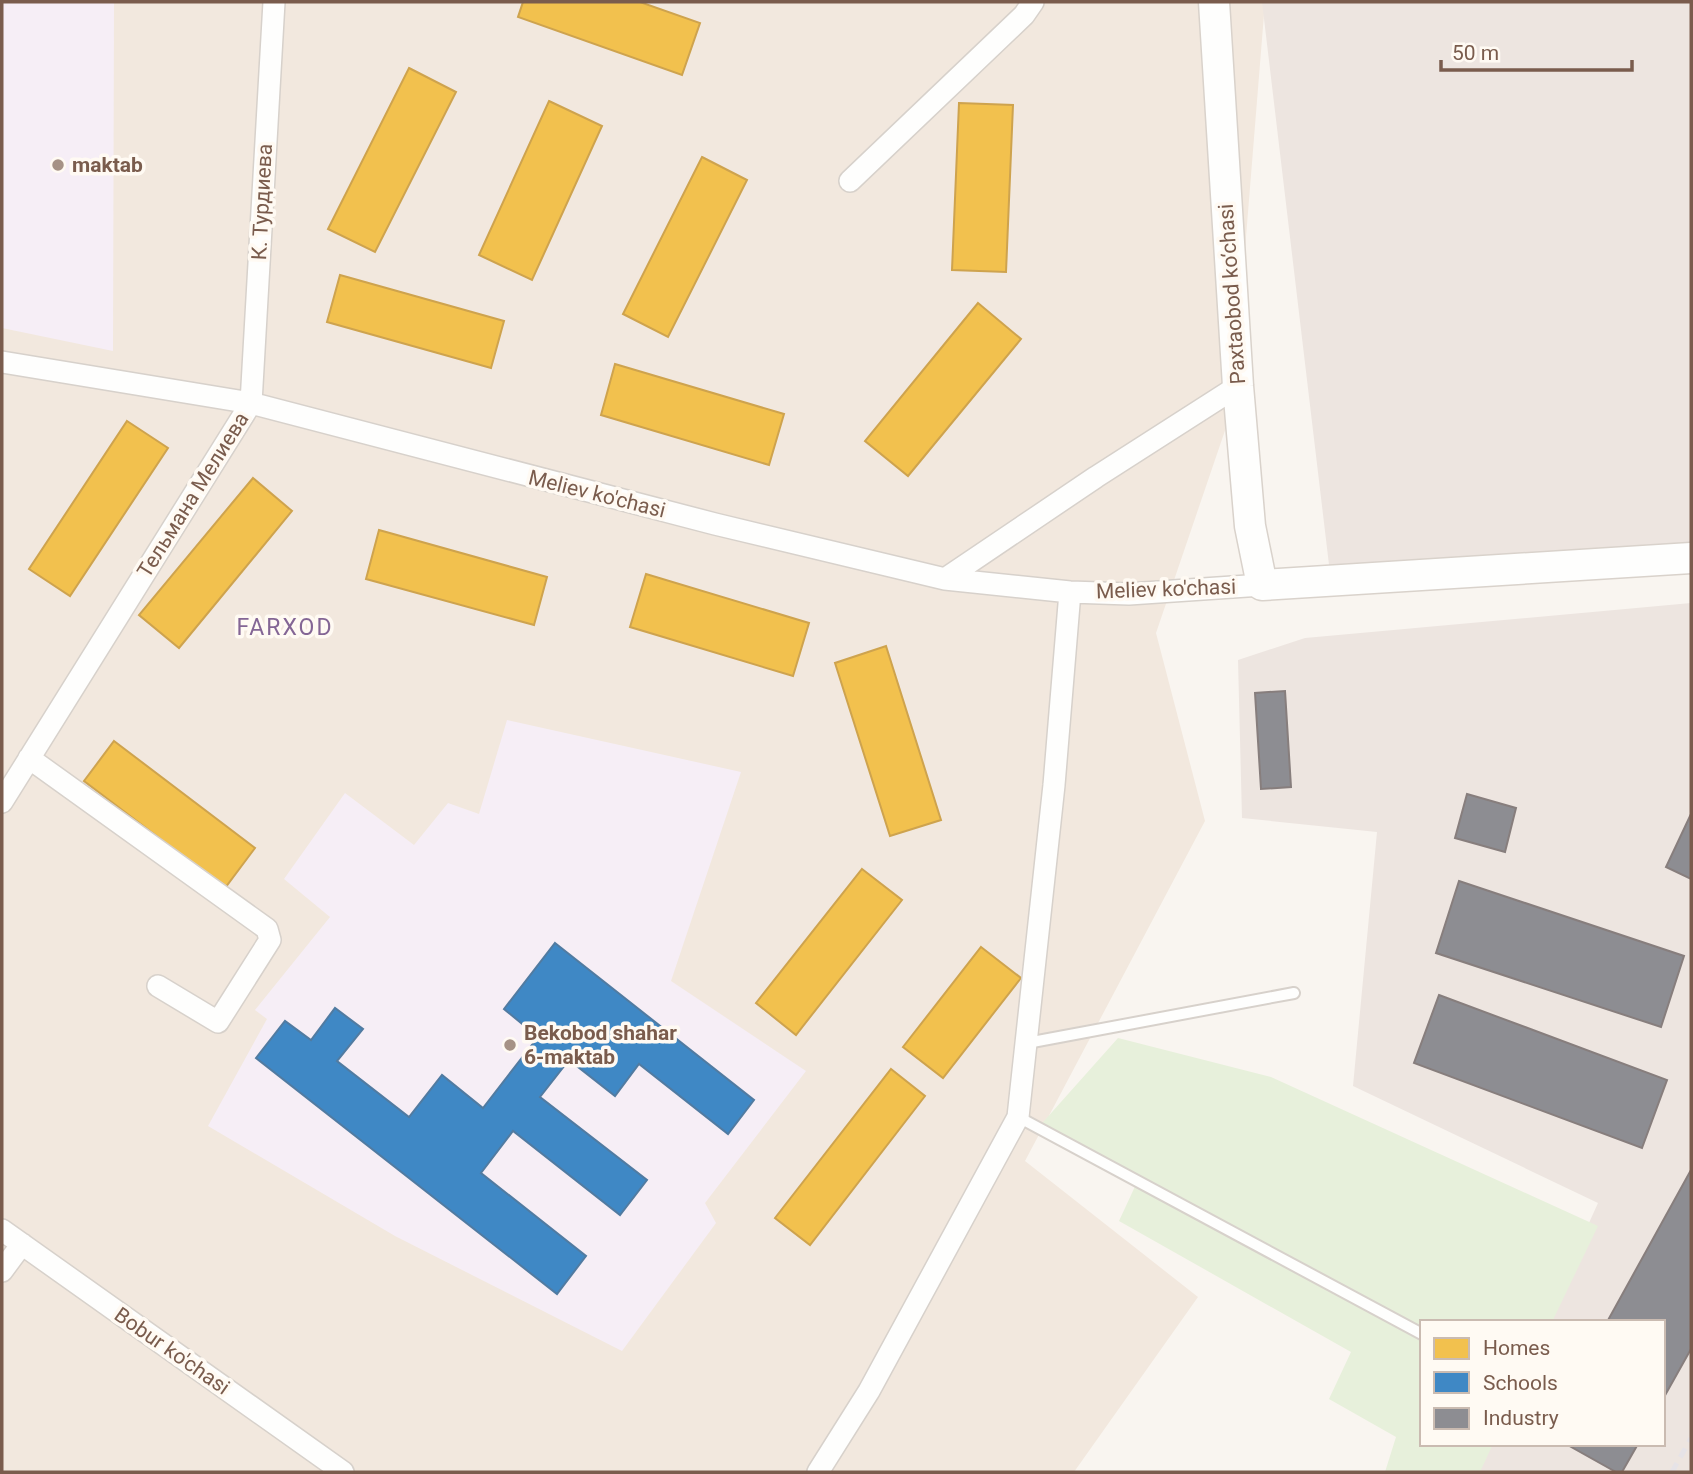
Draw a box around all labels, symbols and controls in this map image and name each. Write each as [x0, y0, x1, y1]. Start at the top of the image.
scale bar [1441, 28, 1632, 72]
text: 50 m [1452, 41, 1499, 65]
street label: К. Турдиева [247, 143, 277, 261]
place label: maktab [72, 153, 143, 177]
marker: maktab [50, 157, 66, 173]
street label: Paxtaobod ko‘chasi [1214, 203, 1250, 385]
street label: Тельмана Мелиева [132, 408, 254, 582]
street label: Meliev ko'chasi [526, 465, 668, 523]
street label: Meliev ko'chasi [1095, 575, 1237, 603]
district label: FARXOD [236, 614, 334, 641]
place label: Bekobod shahar 6-maktab [524, 1021, 677, 1069]
marker: Bekobod shahar 6-maktab [502, 1037, 518, 1053]
street label: Bobur ko'chasi [110, 1302, 234, 1400]
legend [1420, 1320, 1665, 1446]
text: Homes [1483, 1336, 1550, 1360]
text: Schools [1483, 1371, 1558, 1395]
text: Industry [1483, 1406, 1559, 1430]

